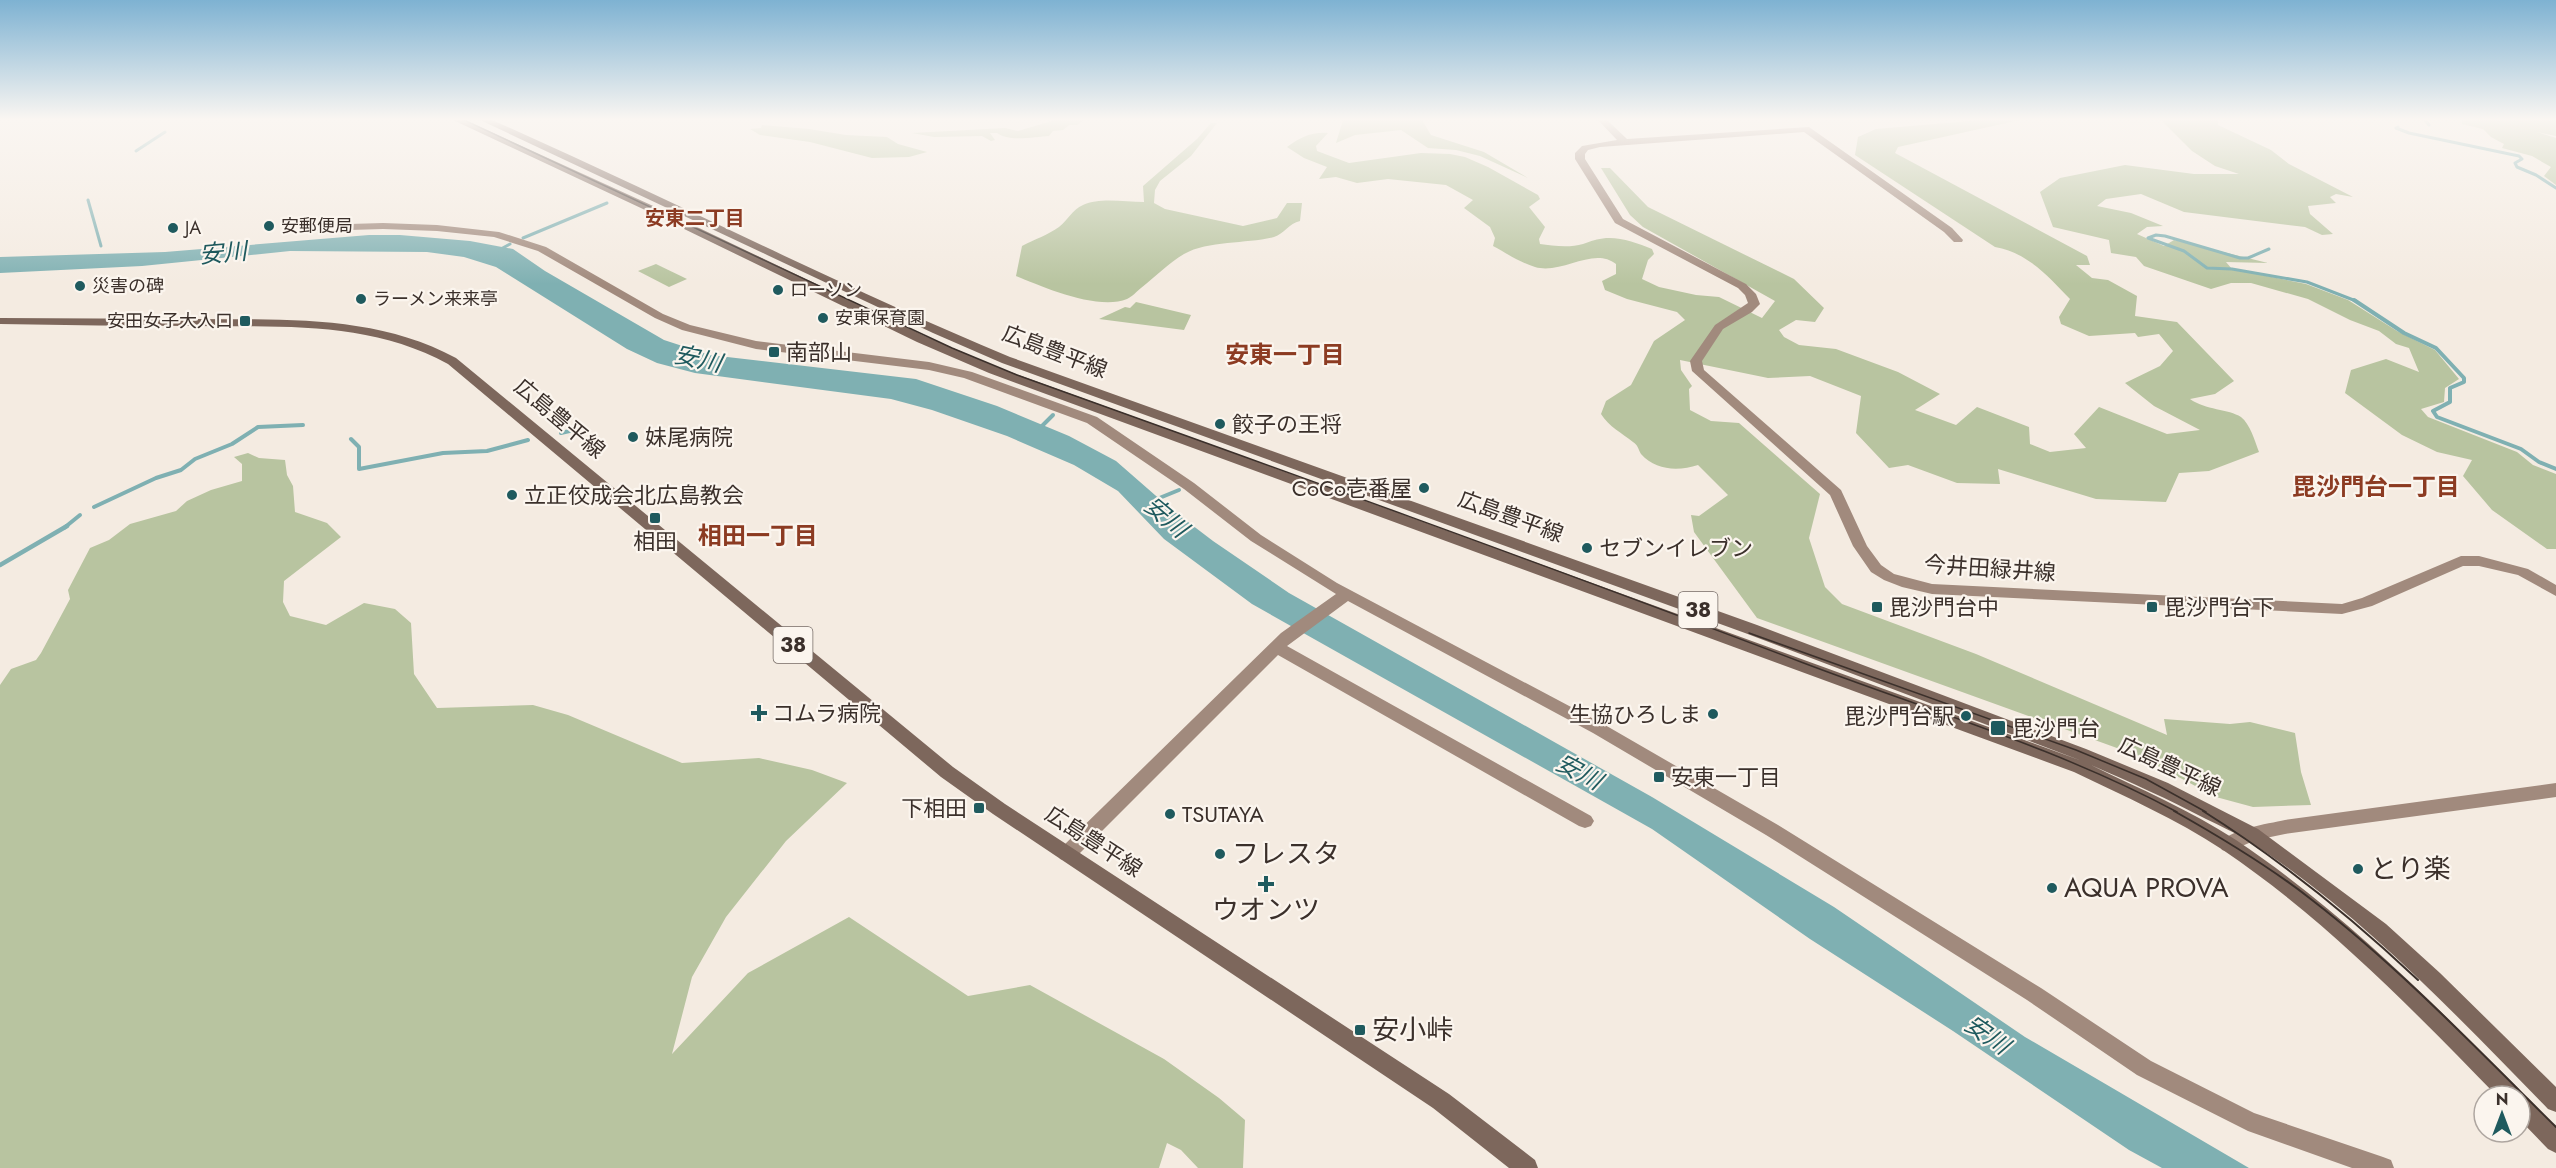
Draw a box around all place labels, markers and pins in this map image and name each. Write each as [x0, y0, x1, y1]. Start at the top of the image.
place label: 安郵便局 [281, 213, 353, 239]
place label: JA [183, 215, 201, 241]
marker: 安郵便局 [262, 219, 276, 233]
marker: JA [166, 221, 180, 235]
place label: 災害の碑 [92, 273, 164, 299]
place label: ローソン [790, 277, 862, 303]
marker: 災害の碑 [73, 279, 87, 293]
marker: ローソン [771, 283, 785, 297]
place label: ラーメン来来亭 [373, 286, 498, 312]
marker: ラーメン来来亭 [354, 292, 368, 306]
place label: 安東保育園 [835, 305, 925, 331]
place label: 安田女子大入口 [107, 308, 233, 334]
marker: 安東保育園 [816, 311, 830, 325]
marker: 安田女子大入口 [238, 314, 252, 328]
place label: 南部山 [786, 336, 852, 368]
marker: 南部山 [767, 345, 781, 359]
place label: 餃子の王将 [1232, 408, 1342, 440]
marker: 餃子の王将 [1213, 417, 1227, 431]
place label: 妹尾病院 [645, 421, 733, 453]
marker: 妹尾病院 [626, 430, 640, 444]
place label: CoCo壱番屋 [1292, 472, 1412, 504]
place label: 立正佼成会北広島教会 [524, 479, 744, 511]
marker: CoCo壱番屋 [1417, 481, 1431, 495]
marker: 立正佼成会北広島教会 [505, 488, 519, 502]
marker: 相田 [648, 511, 662, 525]
place label: 相田 [633, 525, 677, 557]
place label: セブンイレブン [1599, 532, 1753, 564]
marker: セブンイレブン [1580, 541, 1594, 555]
place label: 毘沙門台中 [1889, 591, 1999, 623]
place label: 毘沙門台下 [2164, 591, 2274, 623]
marker: 毘沙門台中 [1870, 600, 1884, 614]
marker: 毘沙門台下 [2145, 600, 2159, 614]
place label: コムラ病院 [772, 697, 881, 729]
place label: 生協ひろしま [1569, 698, 1701, 730]
place label: 毘沙門台駅 [1844, 700, 1954, 732]
marker: コムラ病院 [750, 704, 768, 722]
marker: 生協ひろしま [1706, 707, 1720, 721]
marker: 毘沙門台駅 [1959, 709, 1973, 723]
place label: 毘沙門台 [2012, 712, 2100, 744]
marker: 毘沙門台 [1989, 719, 2007, 737]
place label: 安東一丁目 [1671, 761, 1781, 793]
marker: 安東一丁目 [1652, 770, 1666, 784]
place label: 下相田 [901, 792, 967, 824]
place label: TSUTAYA [1182, 798, 1264, 830]
marker: 下相田 [972, 801, 986, 815]
marker: TSUTAYA [1163, 807, 1177, 821]
place label: フレスタ [1232, 834, 1340, 873]
marker: フレスタ [1213, 847, 1227, 861]
place label: とり楽 [2370, 849, 2451, 888]
marker: とり楽 [2351, 862, 2365, 876]
place label: AQUA PROVA [2064, 868, 2229, 907]
marker: ウオンツ [1259, 877, 1273, 891]
marker: AQUA PROVA [2045, 881, 2059, 895]
place label: ウオンツ [1212, 890, 1320, 929]
place label: 安小峠 [1372, 1010, 1453, 1049]
marker: 安小峠 [1353, 1023, 1367, 1037]

